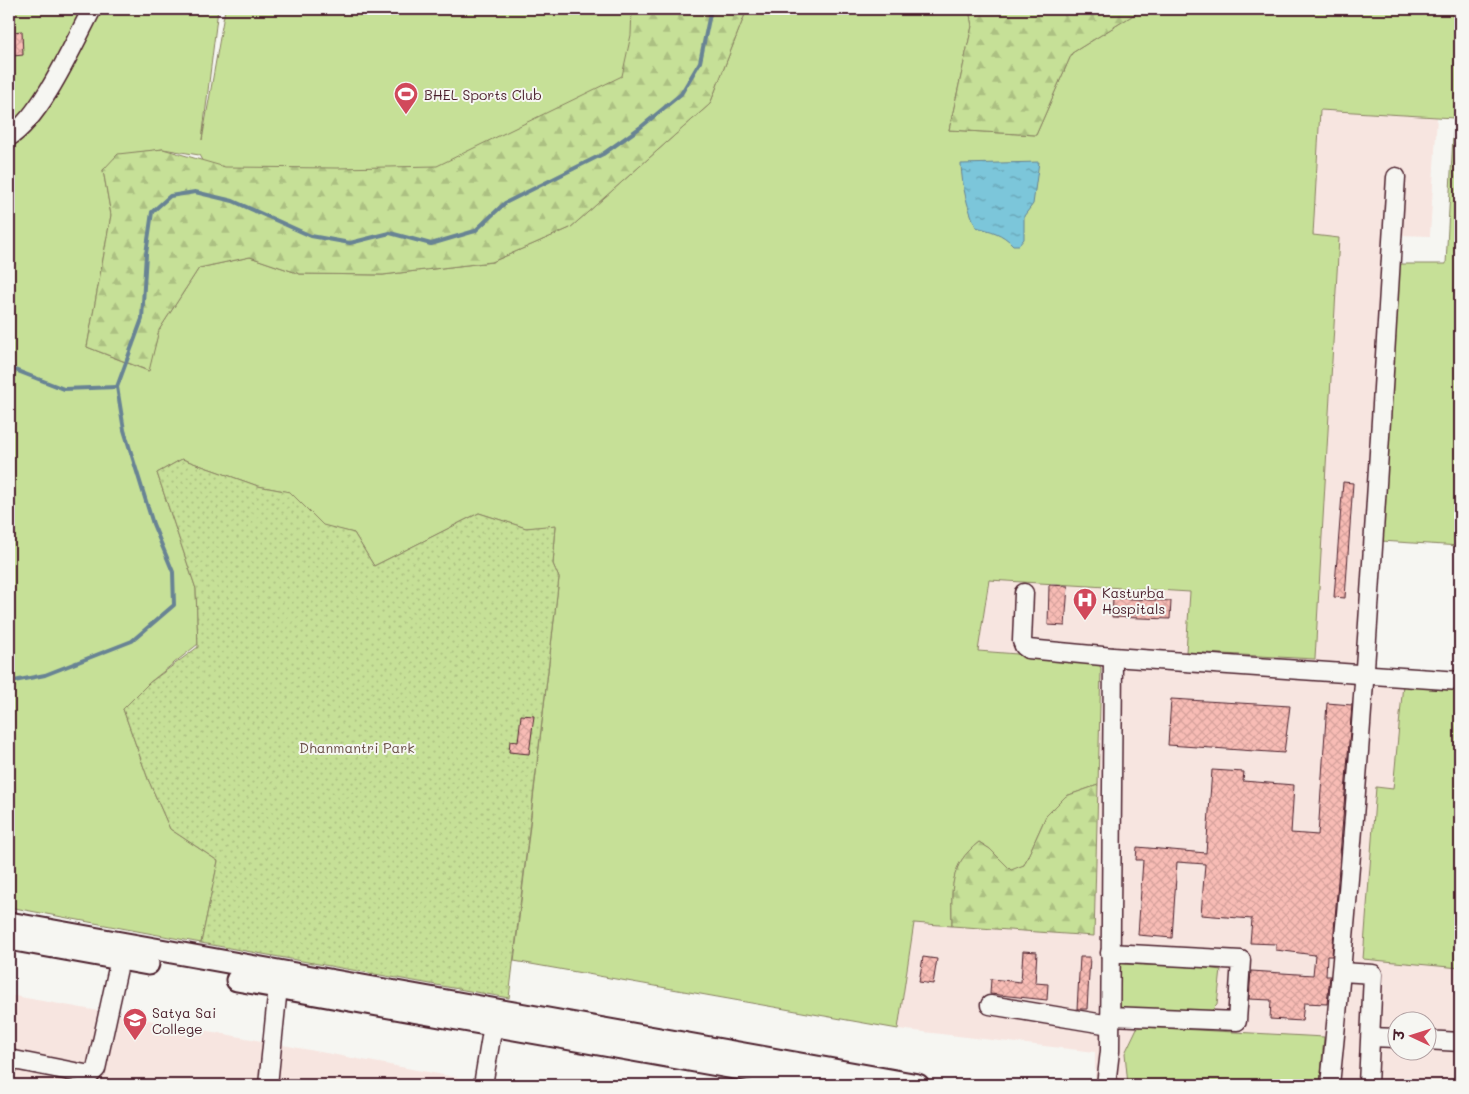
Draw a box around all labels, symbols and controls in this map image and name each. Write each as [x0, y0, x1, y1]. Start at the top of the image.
sports icon: BHEL Sports Club [393, 81, 419, 115]
place label: BHEL Sports Club [424, 85, 542, 104]
place label: Kasturba Hospitals [1102, 583, 1165, 618]
hospital icon: Kasturba Hospitals [1072, 587, 1098, 621]
park label: Dhanmantri Park [299, 738, 415, 757]
place label: Satya Sai College [152, 1003, 216, 1038]
school or university icon: Satya Sai College [122, 1007, 148, 1041]
north arrow [1386, 1012, 1436, 1062]
text: उ [1389, 1028, 1408, 1042]

